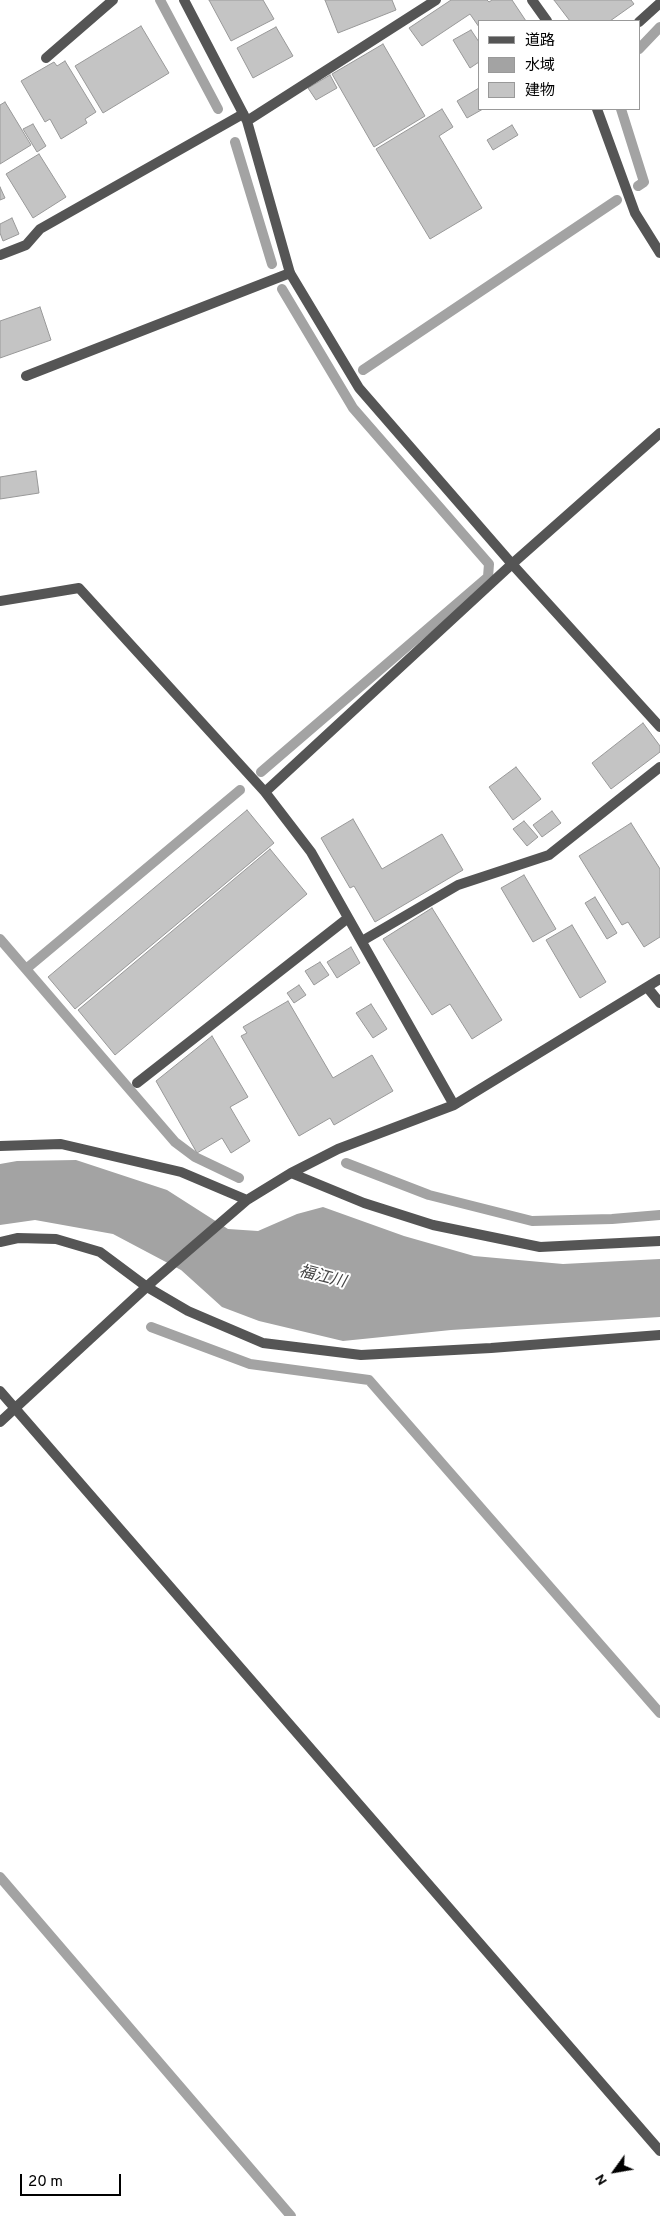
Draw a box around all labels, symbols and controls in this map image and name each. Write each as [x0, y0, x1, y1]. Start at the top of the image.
legend [478, 20, 640, 110]
text: 道路 [525, 32, 555, 51]
text: 水域 [525, 57, 555, 76]
text: 建物 [525, 82, 555, 101]
water label: 福江川 [296, 1263, 348, 1293]
north arrow [590, 2146, 640, 2196]
scale bar [22, 2164, 124, 2196]
text: N [592, 2170, 612, 2188]
text: 20 m [28, 2173, 63, 2192]

